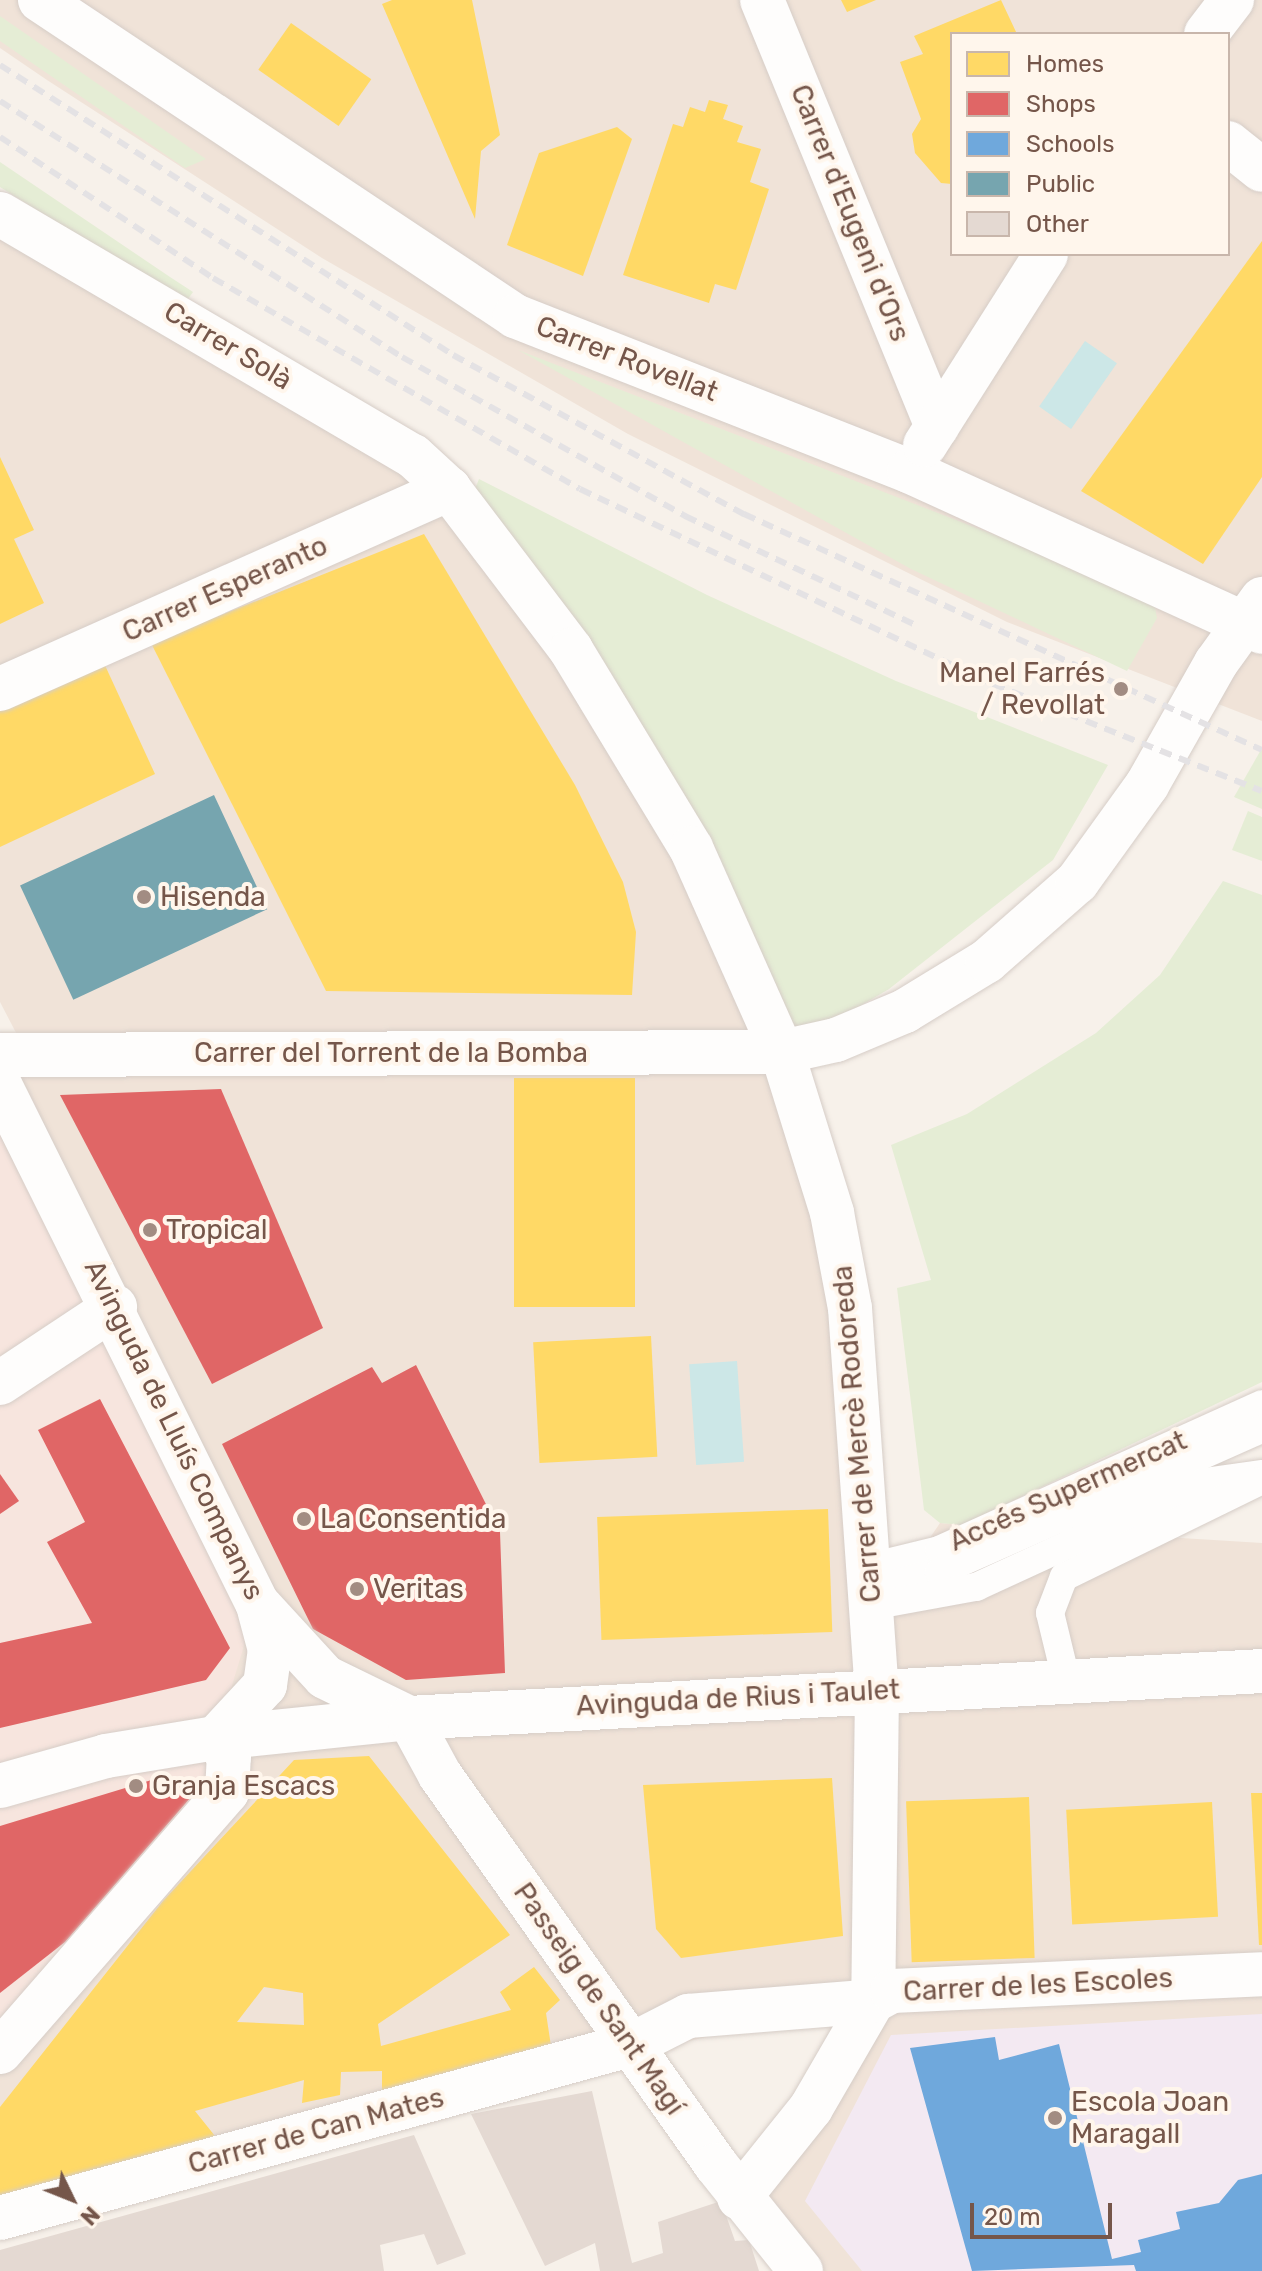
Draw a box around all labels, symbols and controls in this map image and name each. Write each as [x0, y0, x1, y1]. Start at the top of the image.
legend [950, 32, 1230, 256]
text: Homes [1026, 50, 1104, 78]
street label: Carrer d'Eugeni d'Ors [783, 80, 917, 346]
text: Shops [1026, 90, 1096, 118]
text: Schools [1026, 130, 1114, 158]
text: Public [1026, 170, 1095, 198]
text: Other [1026, 210, 1089, 238]
street label: Carrer Solà [158, 295, 298, 397]
street label: Carrer Rovellat [531, 309, 723, 409]
street label: Carrer Esperanto [117, 529, 333, 649]
place label: Manel Farrés / Revollat [939, 656, 1105, 722]
marker: Manel Farrés / Revollat [1112, 680, 1130, 698]
place label: Hisenda [160, 880, 266, 914]
marker: Hisenda [135, 888, 153, 906]
street label: Carrer del Torrent de la Bomba [193, 1036, 589, 1070]
place label: Tropical [166, 1213, 268, 1247]
marker: Tropical [141, 1221, 159, 1239]
street label: Avinguda de Lluís Companys [77, 1255, 271, 1605]
street label: Carrer de Mercè Rodoreda [825, 1264, 889, 1604]
street label: Accés Supermercat [944, 1424, 1192, 1558]
place label: La Consentida [320, 1502, 506, 1536]
marker: La Consentida [295, 1510, 313, 1528]
place label: Veritas [373, 1572, 464, 1606]
marker: Veritas [348, 1580, 366, 1598]
street label: Avinguda de Rius i Taulet [575, 1673, 901, 1723]
place label: Granja Escacs [152, 1769, 335, 1803]
marker: Granja Escacs [127, 1777, 145, 1795]
street label: Passeig de Sant Magí [506, 1876, 692, 2122]
street label: Carrer de les Escoles [902, 1961, 1174, 2009]
street label: Carrer de Can Mates [184, 2081, 448, 2181]
place label: Escola Joan Maragall [1071, 2085, 1229, 2151]
marker: Escola Joan Maragall [1046, 2109, 1064, 2127]
north arrow [32, 2159, 112, 2239]
scale bar [974, 2187, 1116, 2237]
text: N [75, 2201, 105, 2231]
text: 20 m [984, 2203, 1041, 2231]

